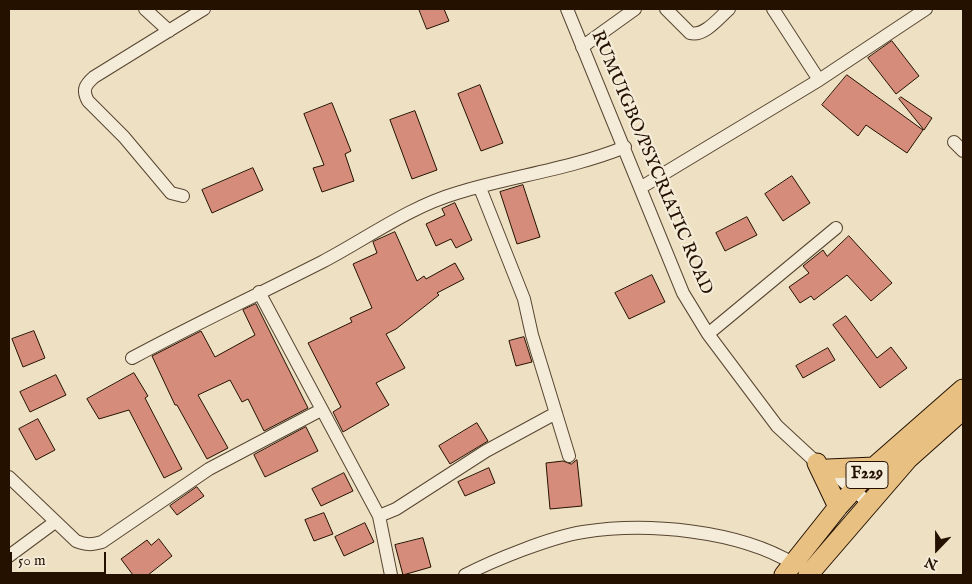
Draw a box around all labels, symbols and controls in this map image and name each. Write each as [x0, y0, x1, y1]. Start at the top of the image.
street label: RUMUIGBO/PSYCRIATIC ROAD [585, 28, 717, 298]
road number: F229 [846, 462, 888, 488]
north arrow [912, 524, 962, 574]
scale bar [12, 542, 109, 574]
text: 50 m [18, 551, 46, 570]
text: N [922, 552, 940, 574]

